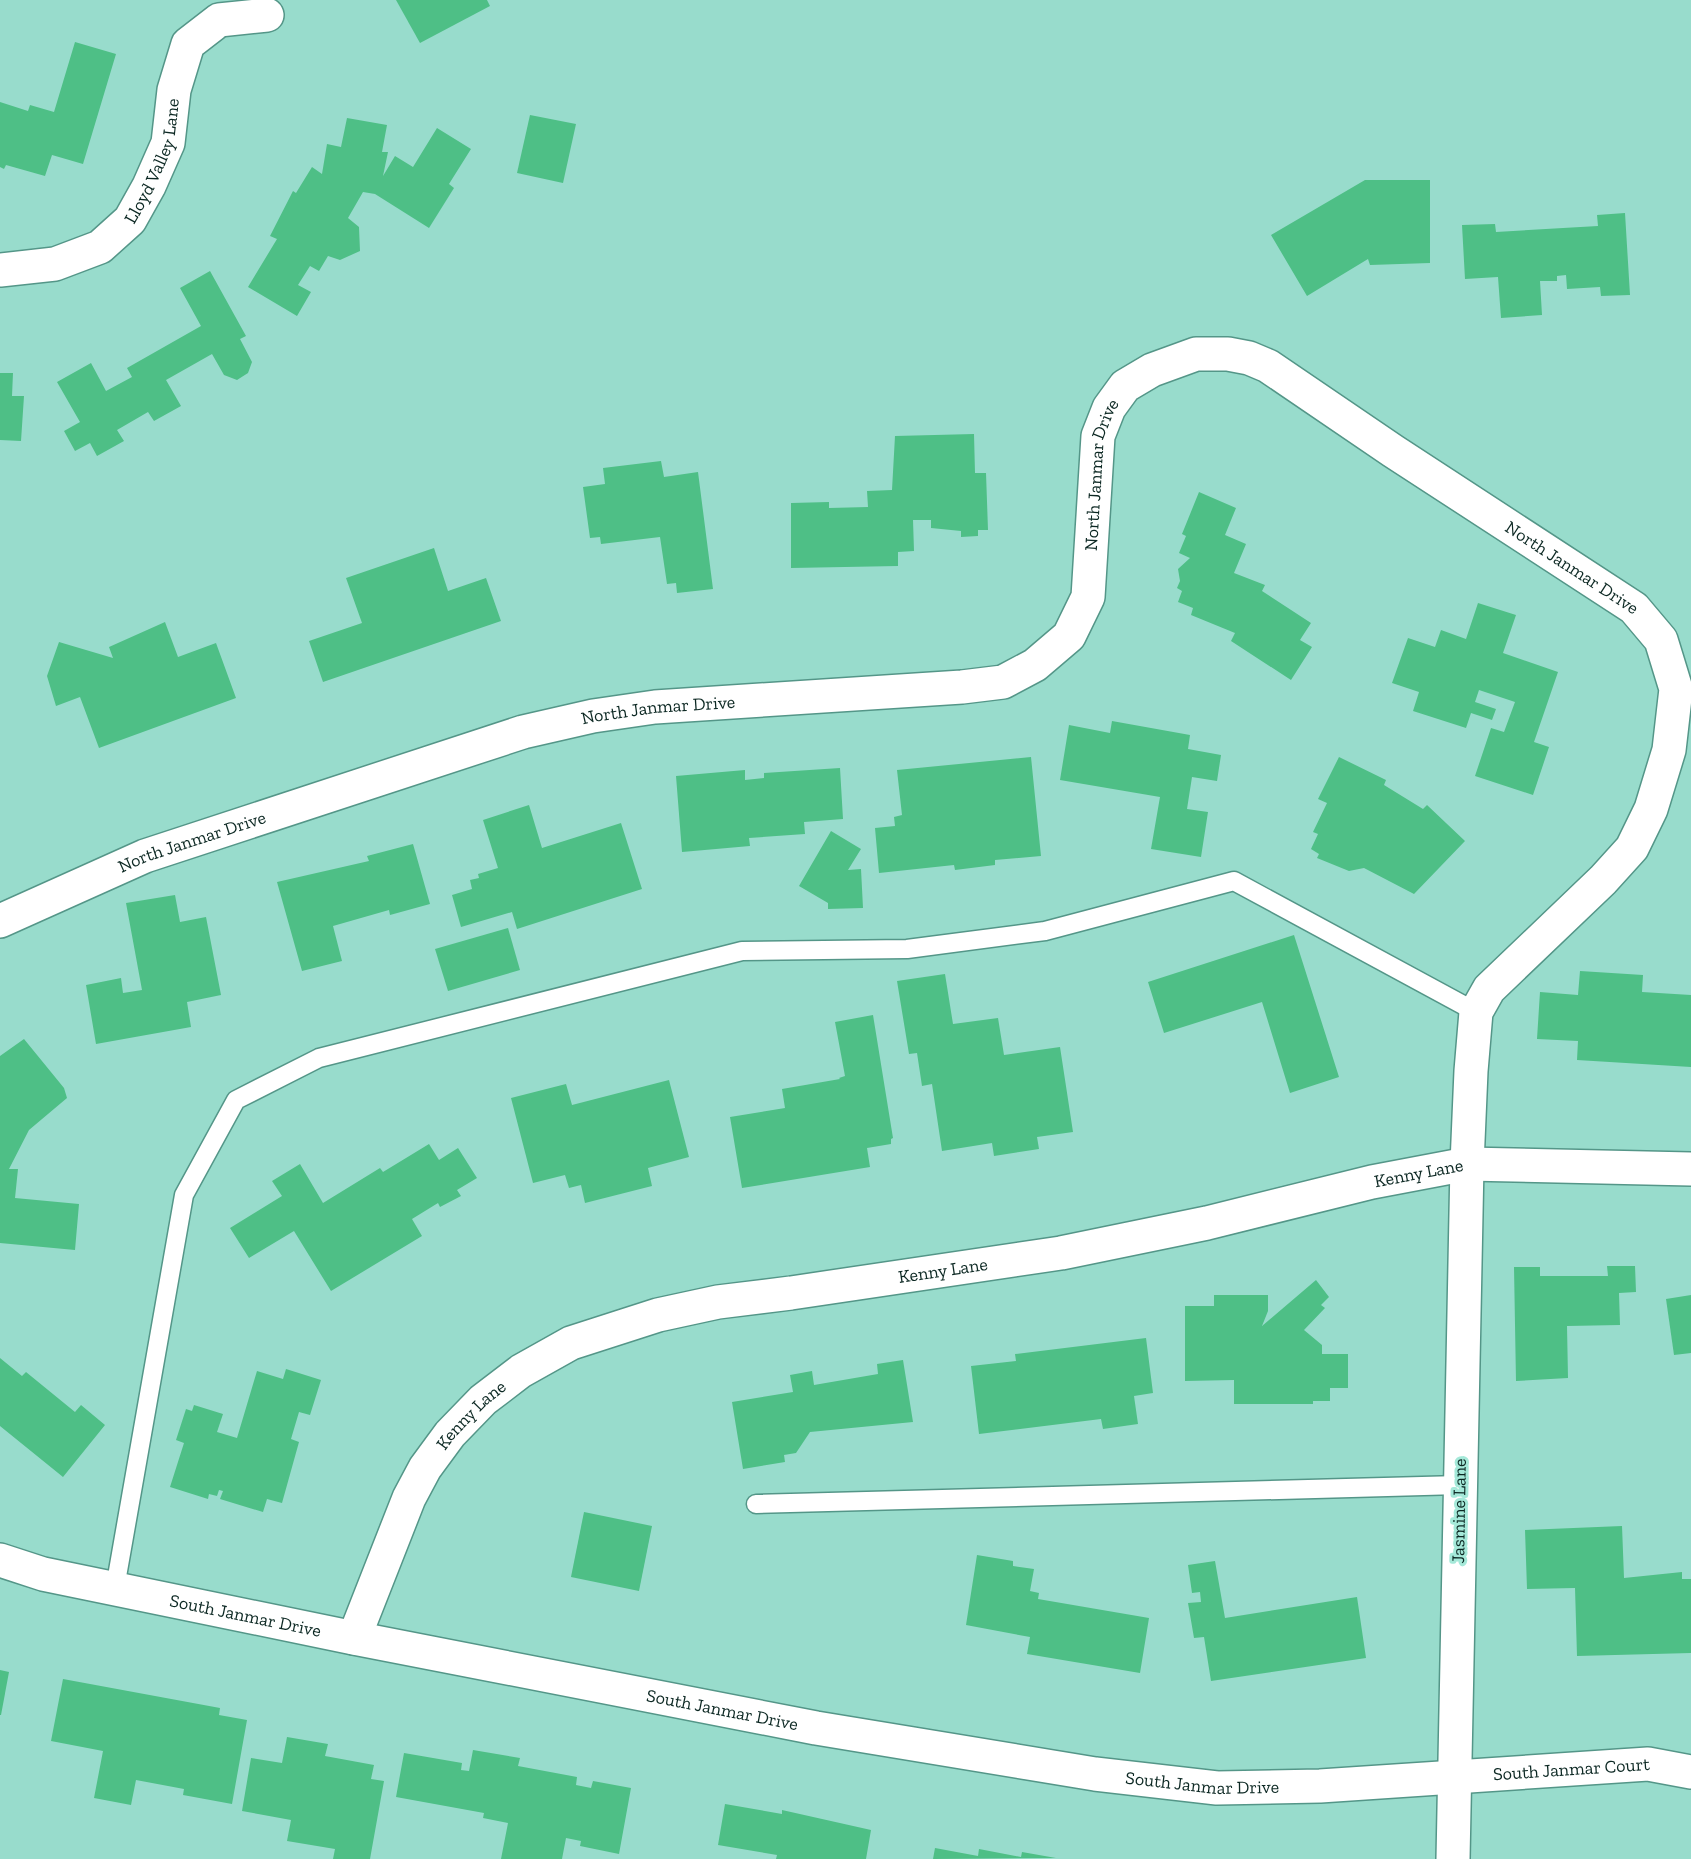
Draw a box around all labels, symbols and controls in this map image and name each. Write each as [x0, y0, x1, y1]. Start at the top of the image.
street label: Lloyd Valley Lane [119, 97, 184, 227]
street label: North Janmar Drive [1080, 394, 1124, 552]
street label: North Janmar Drive [1501, 516, 1643, 619]
street label: North Janmar Drive [579, 691, 736, 729]
street label: North Janmar Drive [115, 806, 269, 878]
street label: Kenny Lane [1372, 1154, 1465, 1192]
street label: Kenny Lane [897, 1253, 989, 1288]
street label: Kenny Lane [431, 1375, 510, 1454]
street label: Jasmine Lane [1447, 1458, 1471, 1564]
street label: South Janmar Drive [168, 1589, 323, 1642]
street label: South Janmar Drive [645, 1684, 800, 1735]
street label: South Janmar Court [1492, 1753, 1651, 1785]
street label: South Janmar Drive [1124, 1767, 1279, 1799]

